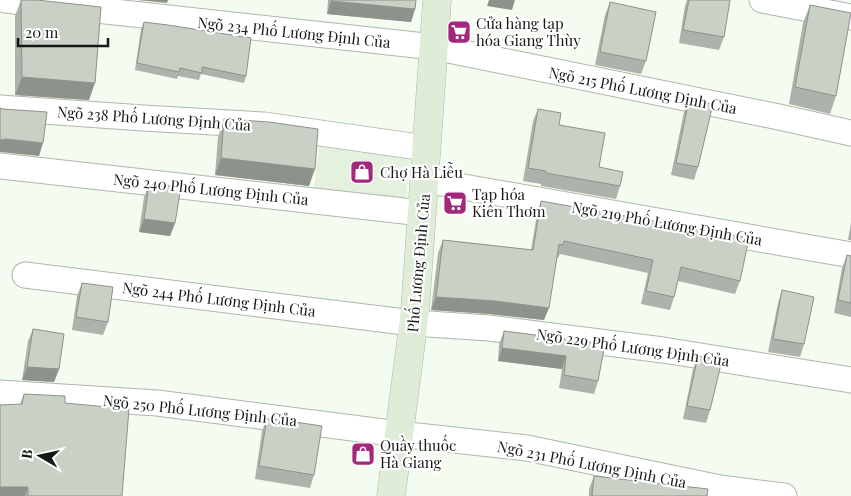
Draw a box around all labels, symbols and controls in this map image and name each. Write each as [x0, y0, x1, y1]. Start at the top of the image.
street label: Ngõ 234 Phố Lương Định Của [196, 11, 392, 52]
place label: Cửa hàng tạp hóa Giang Thùy [476, 13, 581, 50]
scale bar [18, 15, 108, 47]
supermarket icon: Cửa hàng tạp hóa Giang Thùy [446, 19, 472, 45]
text: 20 m [25, 22, 59, 42]
street label: Ngõ 215 Phố Lương Định Của [547, 61, 739, 118]
street label: Ngõ 238 Phố Lương Định Của [56, 100, 252, 135]
shop icon: Chợ Hà Liễu [349, 159, 375, 185]
place label: Chợ Hà Liễu [380, 162, 463, 182]
street label: Ngõ 240 Phố Lương Định Của [112, 168, 310, 209]
place label: Tạp hóa Kiên Thơm [472, 184, 546, 221]
supermarket icon: Tạp hóa Kiên Thơm [442, 190, 468, 216]
street label: Phố Lương Định Của [401, 192, 434, 333]
street label: Ngõ 219 Phố Lương Định Của [570, 195, 764, 250]
street label: Ngõ 244 Phố Lương Định Của [121, 276, 317, 321]
street label: Ngõ 229 Phố Lương Định Của [535, 323, 731, 371]
street label: Ngõ 250 Phố Lương Định Của [102, 389, 299, 430]
north arrow [15, 431, 65, 481]
place label: Quầy thuốc Hà Giang [380, 434, 456, 472]
street label: Ngõ 231 Phố Lương Định Của [496, 435, 689, 492]
shop icon: Quầy thuốc Hà Giang [350, 441, 376, 467]
text: B [17, 448, 37, 460]

